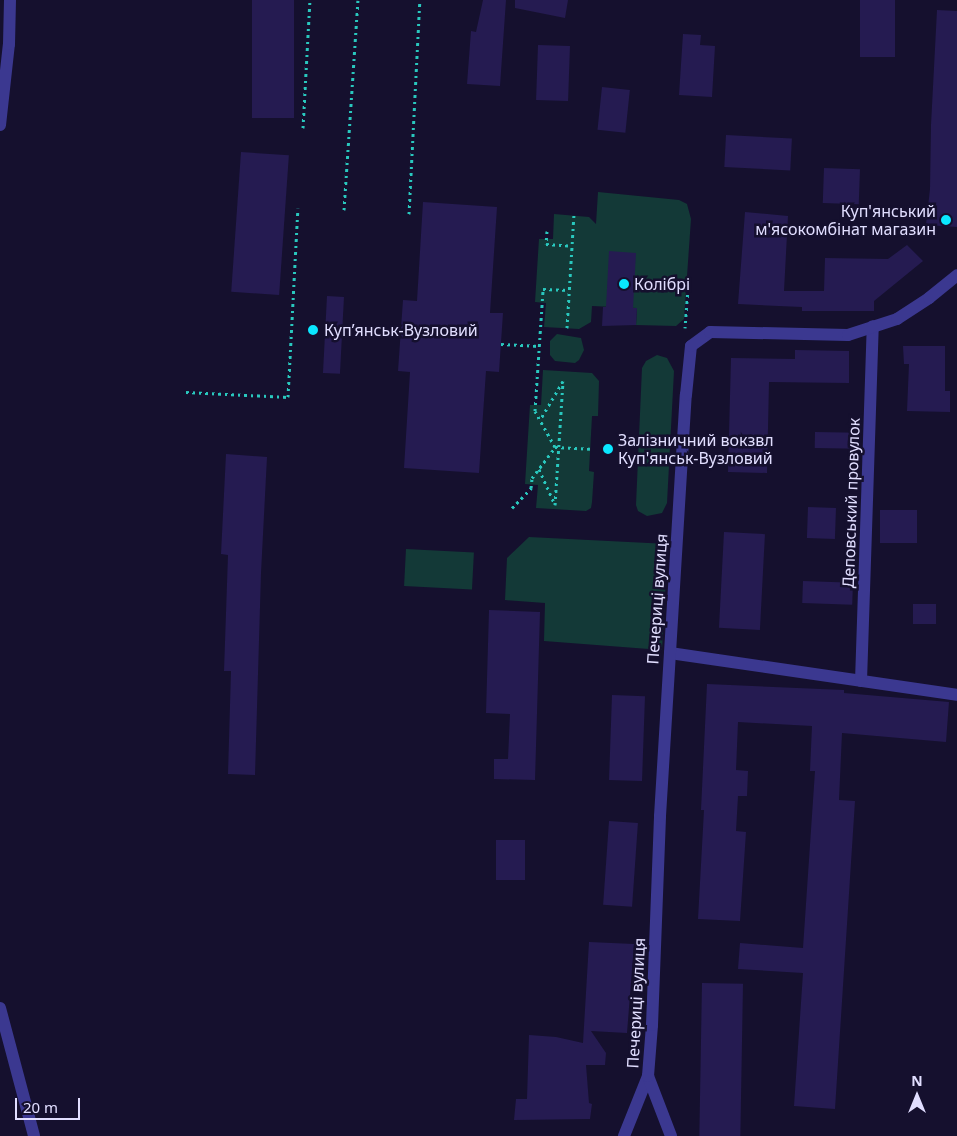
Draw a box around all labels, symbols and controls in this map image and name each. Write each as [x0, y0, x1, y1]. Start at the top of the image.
place label: Куп'янський м'ясокомбінат магазин [755, 201, 936, 239]
marker: Куп'янський м'ясокомбінат магазин [940, 214, 952, 226]
place label: Колібрі [634, 274, 690, 294]
marker: Колібрі [618, 278, 630, 290]
place label: Куп’янськ-Вузловий [324, 320, 478, 340]
marker: Куп’янськ-Вузловий [306, 323, 320, 337]
street label: Деповський провулок [838, 418, 864, 588]
place label: Залізничний вокзвл Куп'янськ-Вузловий [618, 430, 774, 468]
marker: Залізничний вокзвл Куп'янськ-Вузловий [602, 443, 614, 455]
street label: Печериці вулиця [643, 533, 671, 665]
street label: Печериці вулиця [623, 937, 649, 1069]
north arrow [892, 1071, 942, 1121]
text: N [911, 1071, 923, 1090]
scale bar [18, 1088, 82, 1120]
text: 20 m [23, 1097, 58, 1117]

